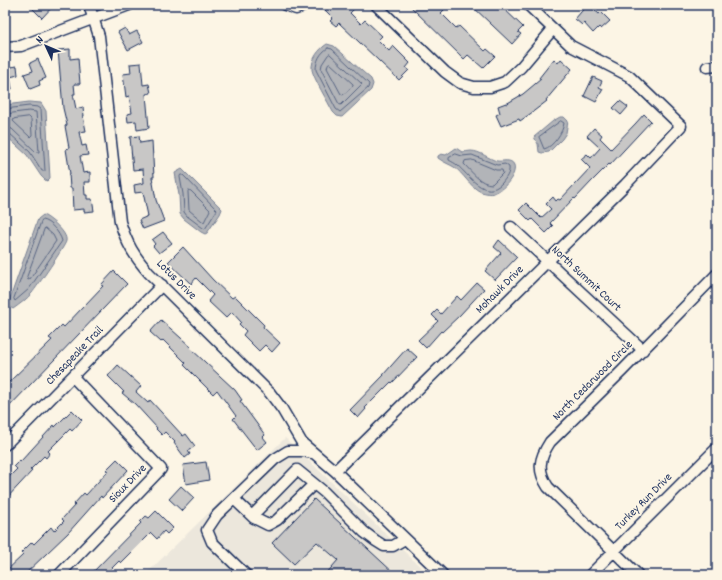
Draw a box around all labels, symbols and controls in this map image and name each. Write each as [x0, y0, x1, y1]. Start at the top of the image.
north arrow [26, 26, 66, 66]
text: N [33, 33, 48, 48]
street label: North Summit Court [547, 242, 625, 316]
street label: Lotus Drive [152, 256, 200, 304]
street label: Mohawk Drive [472, 262, 528, 318]
street label: Chesapeake Trail [42, 322, 108, 389]
street label: North Cedarwood Circle [549, 337, 637, 425]
street label: Sioux Drive [105, 461, 151, 507]
street label: Turkey Run Drive [612, 470, 676, 534]

